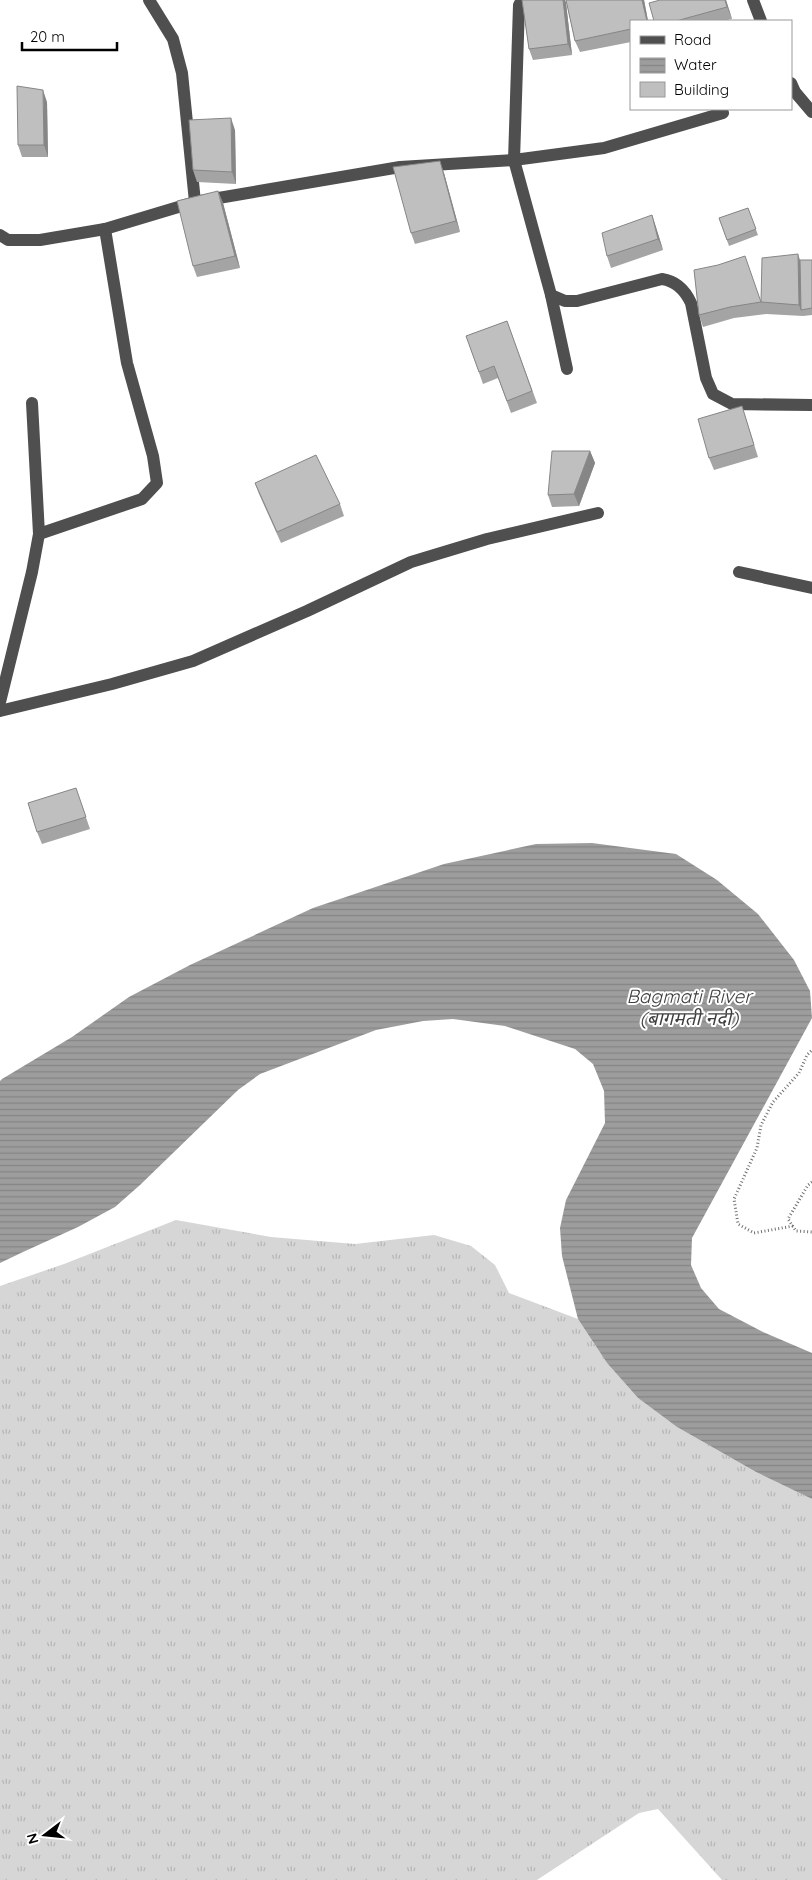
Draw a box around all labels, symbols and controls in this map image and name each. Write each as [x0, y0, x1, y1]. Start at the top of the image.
scale bar [22, 20, 118, 52]
legend [630, 20, 792, 110]
text: 20 m [30, 27, 65, 46]
text: Road [674, 30, 711, 49]
text: Water [674, 55, 717, 74]
text: Building [674, 80, 729, 99]
water label: Bagmati River (बागमती नदी) [626, 984, 754, 1030]
north arrow [20, 1810, 70, 1860]
text: N [22, 1831, 43, 1846]

